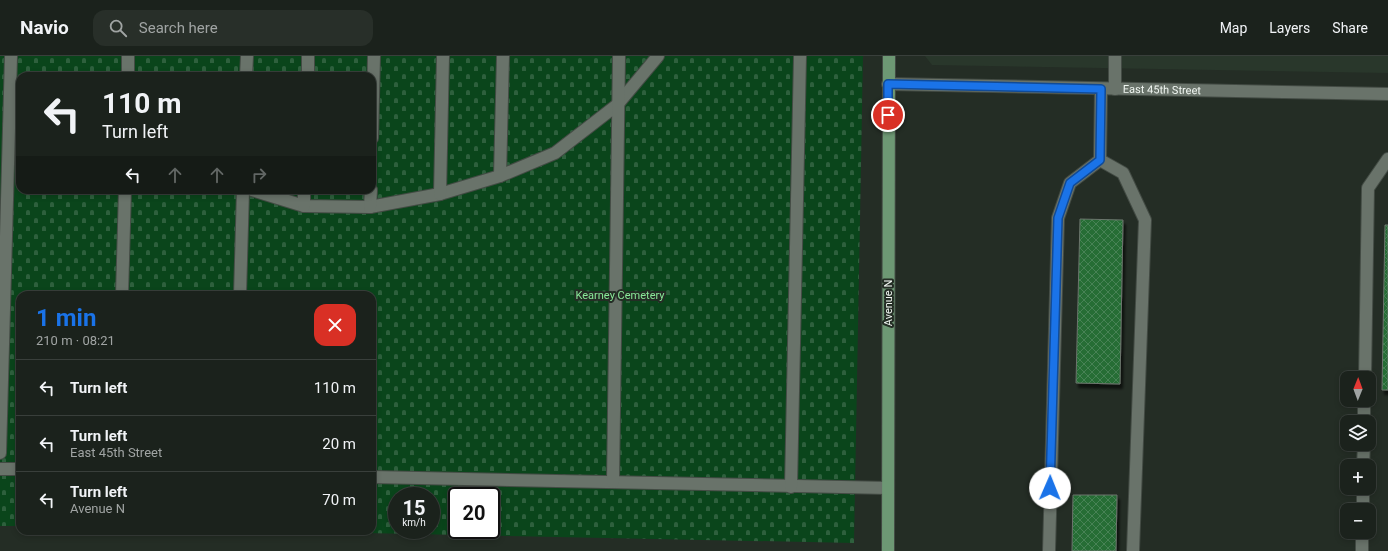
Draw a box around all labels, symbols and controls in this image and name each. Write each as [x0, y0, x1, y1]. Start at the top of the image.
search box [93, 10, 373, 46]
text: Navio [20, 16, 69, 39]
icon: search [107, 17, 129, 39]
text: Search here [139, 19, 218, 37]
text: Map [1220, 20, 1247, 36]
text: Layers [1269, 20, 1310, 36]
text: Share [1332, 20, 1368, 36]
street label: East 45th Street [1123, 83, 1202, 97]
text: 110 m [102, 87, 181, 120]
icon: left [36, 88, 88, 140]
pin [871, 98, 905, 132]
icon: arrive [877, 104, 899, 126]
text: Turn left [102, 121, 168, 142]
icon: left [122, 164, 144, 186]
icon: ahead [164, 164, 186, 186]
icon: ahead [206, 164, 228, 186]
icon: right [248, 164, 270, 186]
street label: Avenue N [882, 280, 895, 326]
park label: Kearney Cemetery [575, 289, 665, 302]
text: 1 min [36, 304, 96, 332]
button: close [314, 304, 356, 346]
text: 210 m · 08:21 [36, 333, 115, 348]
north arrow [1340, 371, 1376, 407]
map controls [1340, 371, 1376, 539]
icon: left [36, 377, 58, 399]
text: Turn left [70, 379, 127, 397]
text: 110 m [314, 379, 356, 397]
button: layers [1340, 415, 1376, 451]
text: Turn left [70, 427, 127, 445]
icon: left [36, 433, 58, 455]
text: 20 m [322, 435, 356, 453]
text: East 45th Street [70, 445, 162, 460]
button: + [1340, 459, 1376, 495]
position arrow [1029, 467, 1071, 509]
text: Turn left [70, 483, 127, 501]
speed limit sign: 20 [448, 487, 500, 539]
icon: left [36, 489, 58, 511]
text: 70 m [322, 491, 356, 509]
text: 15 [403, 496, 425, 520]
text: Avenue N [70, 501, 125, 516]
button: − [1340, 503, 1376, 539]
text: km/h [402, 517, 426, 528]

